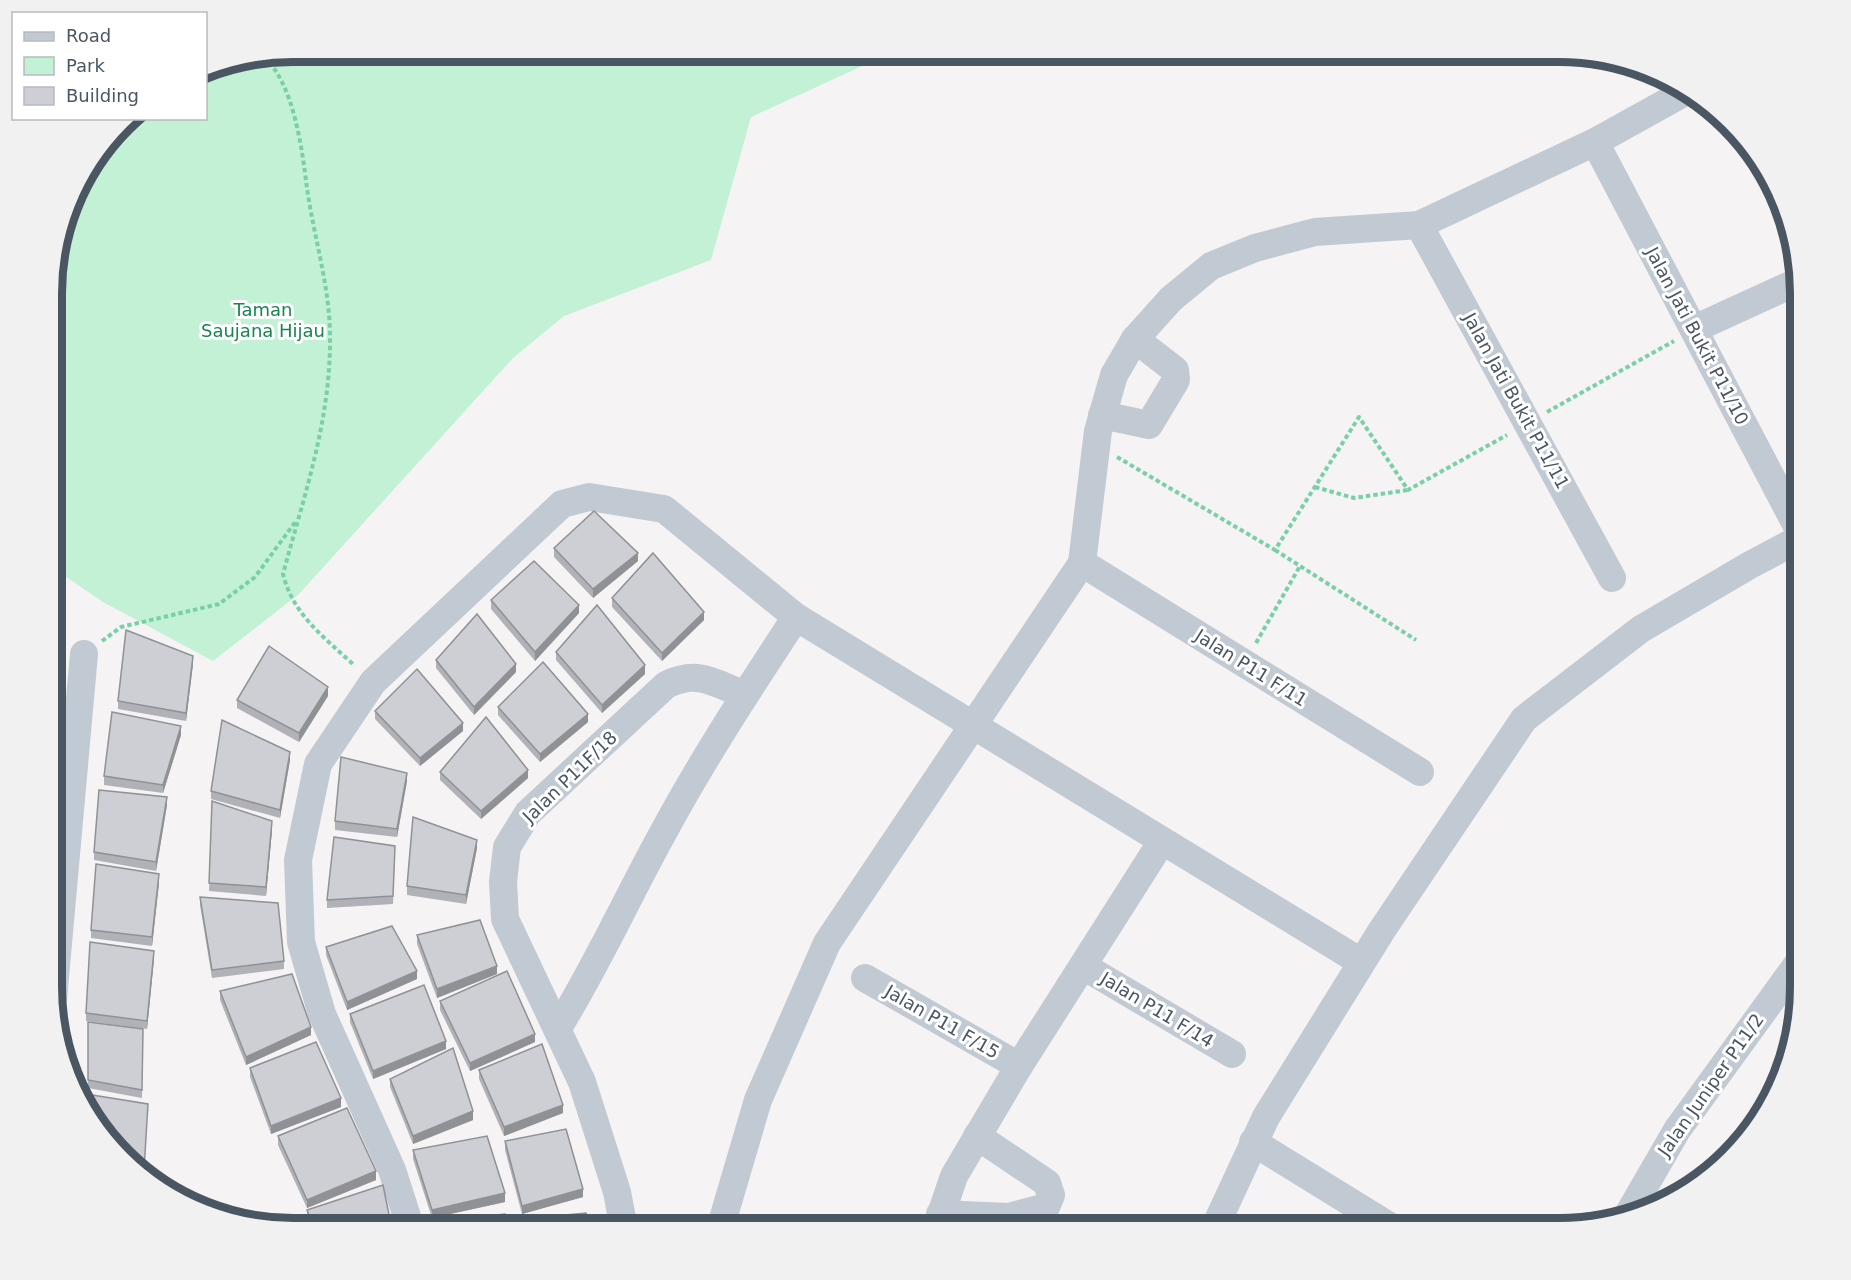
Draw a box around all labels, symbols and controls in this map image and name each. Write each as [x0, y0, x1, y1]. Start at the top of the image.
legend [12, 12, 207, 120]
text: Road [66, 25, 111, 46]
text: Park [66, 55, 105, 76]
text: Building [66, 85, 139, 106]
street label: Jalan Jati Bukit P11/10 [1641, 242, 1753, 428]
park label: Taman Saujana Hijau [201, 299, 325, 341]
street label: Jalan Jati Bukit P11/11 [1459, 308, 1574, 493]
street label: Jalan P11 F/11 [1190, 624, 1311, 710]
street label: Jalan P11F/18 [518, 727, 621, 827]
street label: Jalan P11 F/14 [1096, 967, 1218, 1052]
street label: Jalan P11 F/15 [881, 980, 1003, 1063]
street label: Jalan Juniper P11/2 [1653, 1009, 1768, 1161]

